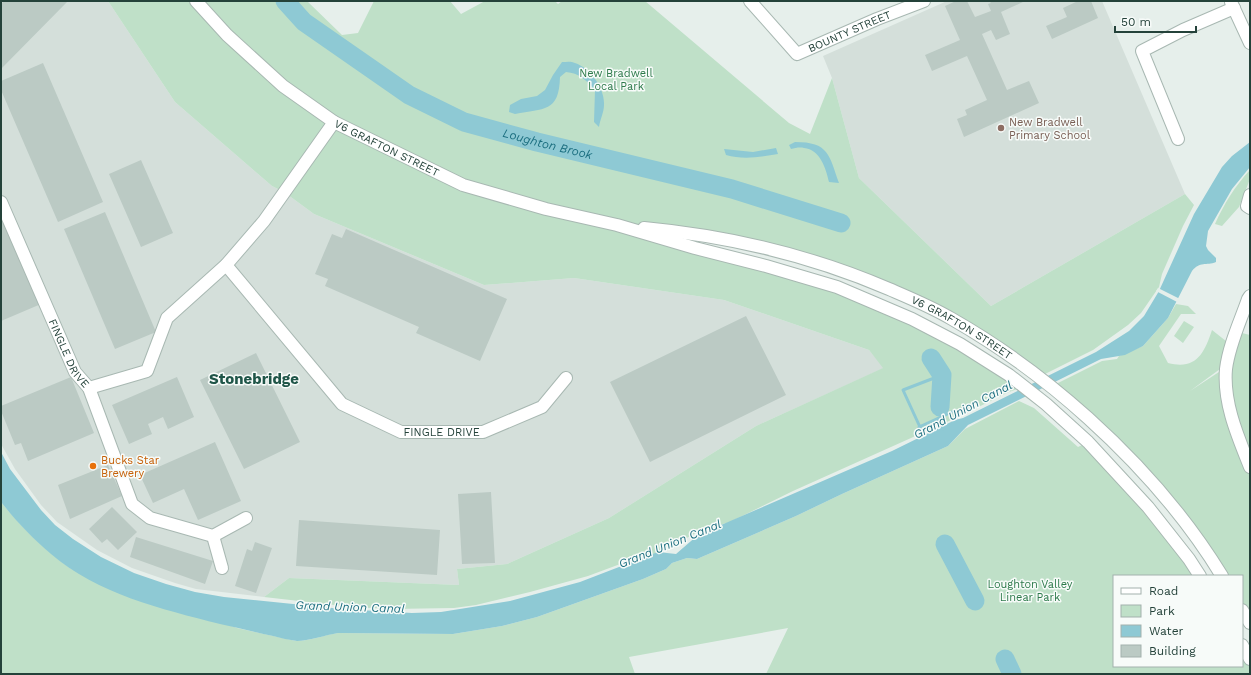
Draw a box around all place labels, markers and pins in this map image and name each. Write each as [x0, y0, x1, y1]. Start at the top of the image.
place label: New Bradwell Primary School [1009, 116, 1091, 142]
marker: New Bradwell Primary School [996, 123, 1006, 133]
place label: Bucks Star Brewery [101, 454, 160, 480]
marker: Bucks Star Brewery [88, 461, 98, 471]

